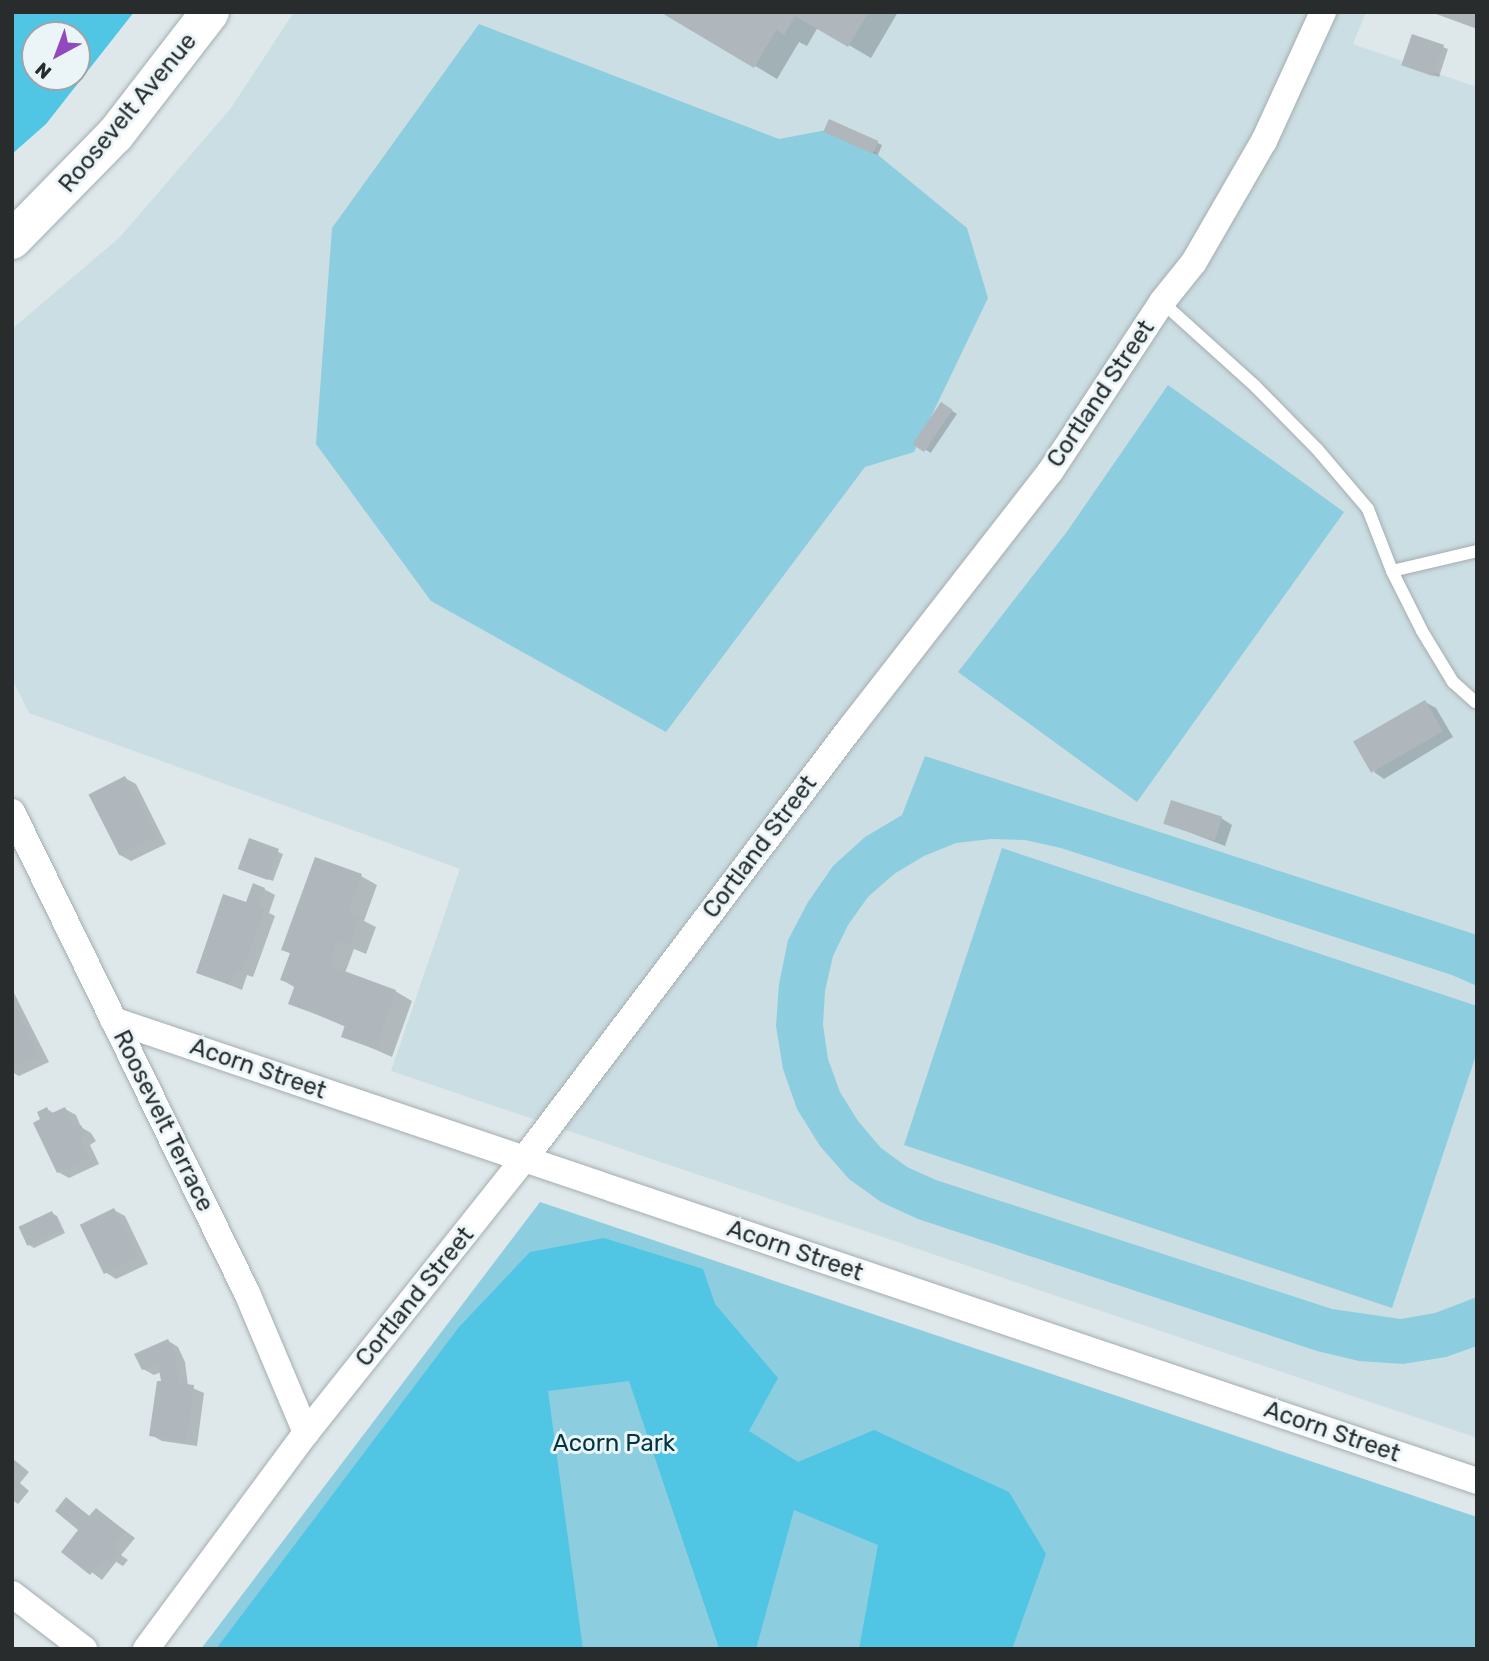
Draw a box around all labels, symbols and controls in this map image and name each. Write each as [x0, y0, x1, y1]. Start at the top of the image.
north arrow [21, 21, 91, 91]
street label: Roosevelt Avenue [53, 27, 203, 199]
text: N [31, 58, 56, 84]
street label: Cortland Street [1041, 315, 1161, 473]
street label: Cortland Street [697, 770, 823, 924]
street label: Roosevelt Terrace [106, 1025, 220, 1217]
street label: Acorn Street [186, 1032, 330, 1106]
street label: Acorn Street [723, 1214, 867, 1288]
street label: Cortland Street [350, 1221, 480, 1373]
street label: Acorn Street [1260, 1395, 1404, 1469]
park label: Acorn Park [553, 1430, 675, 1458]

